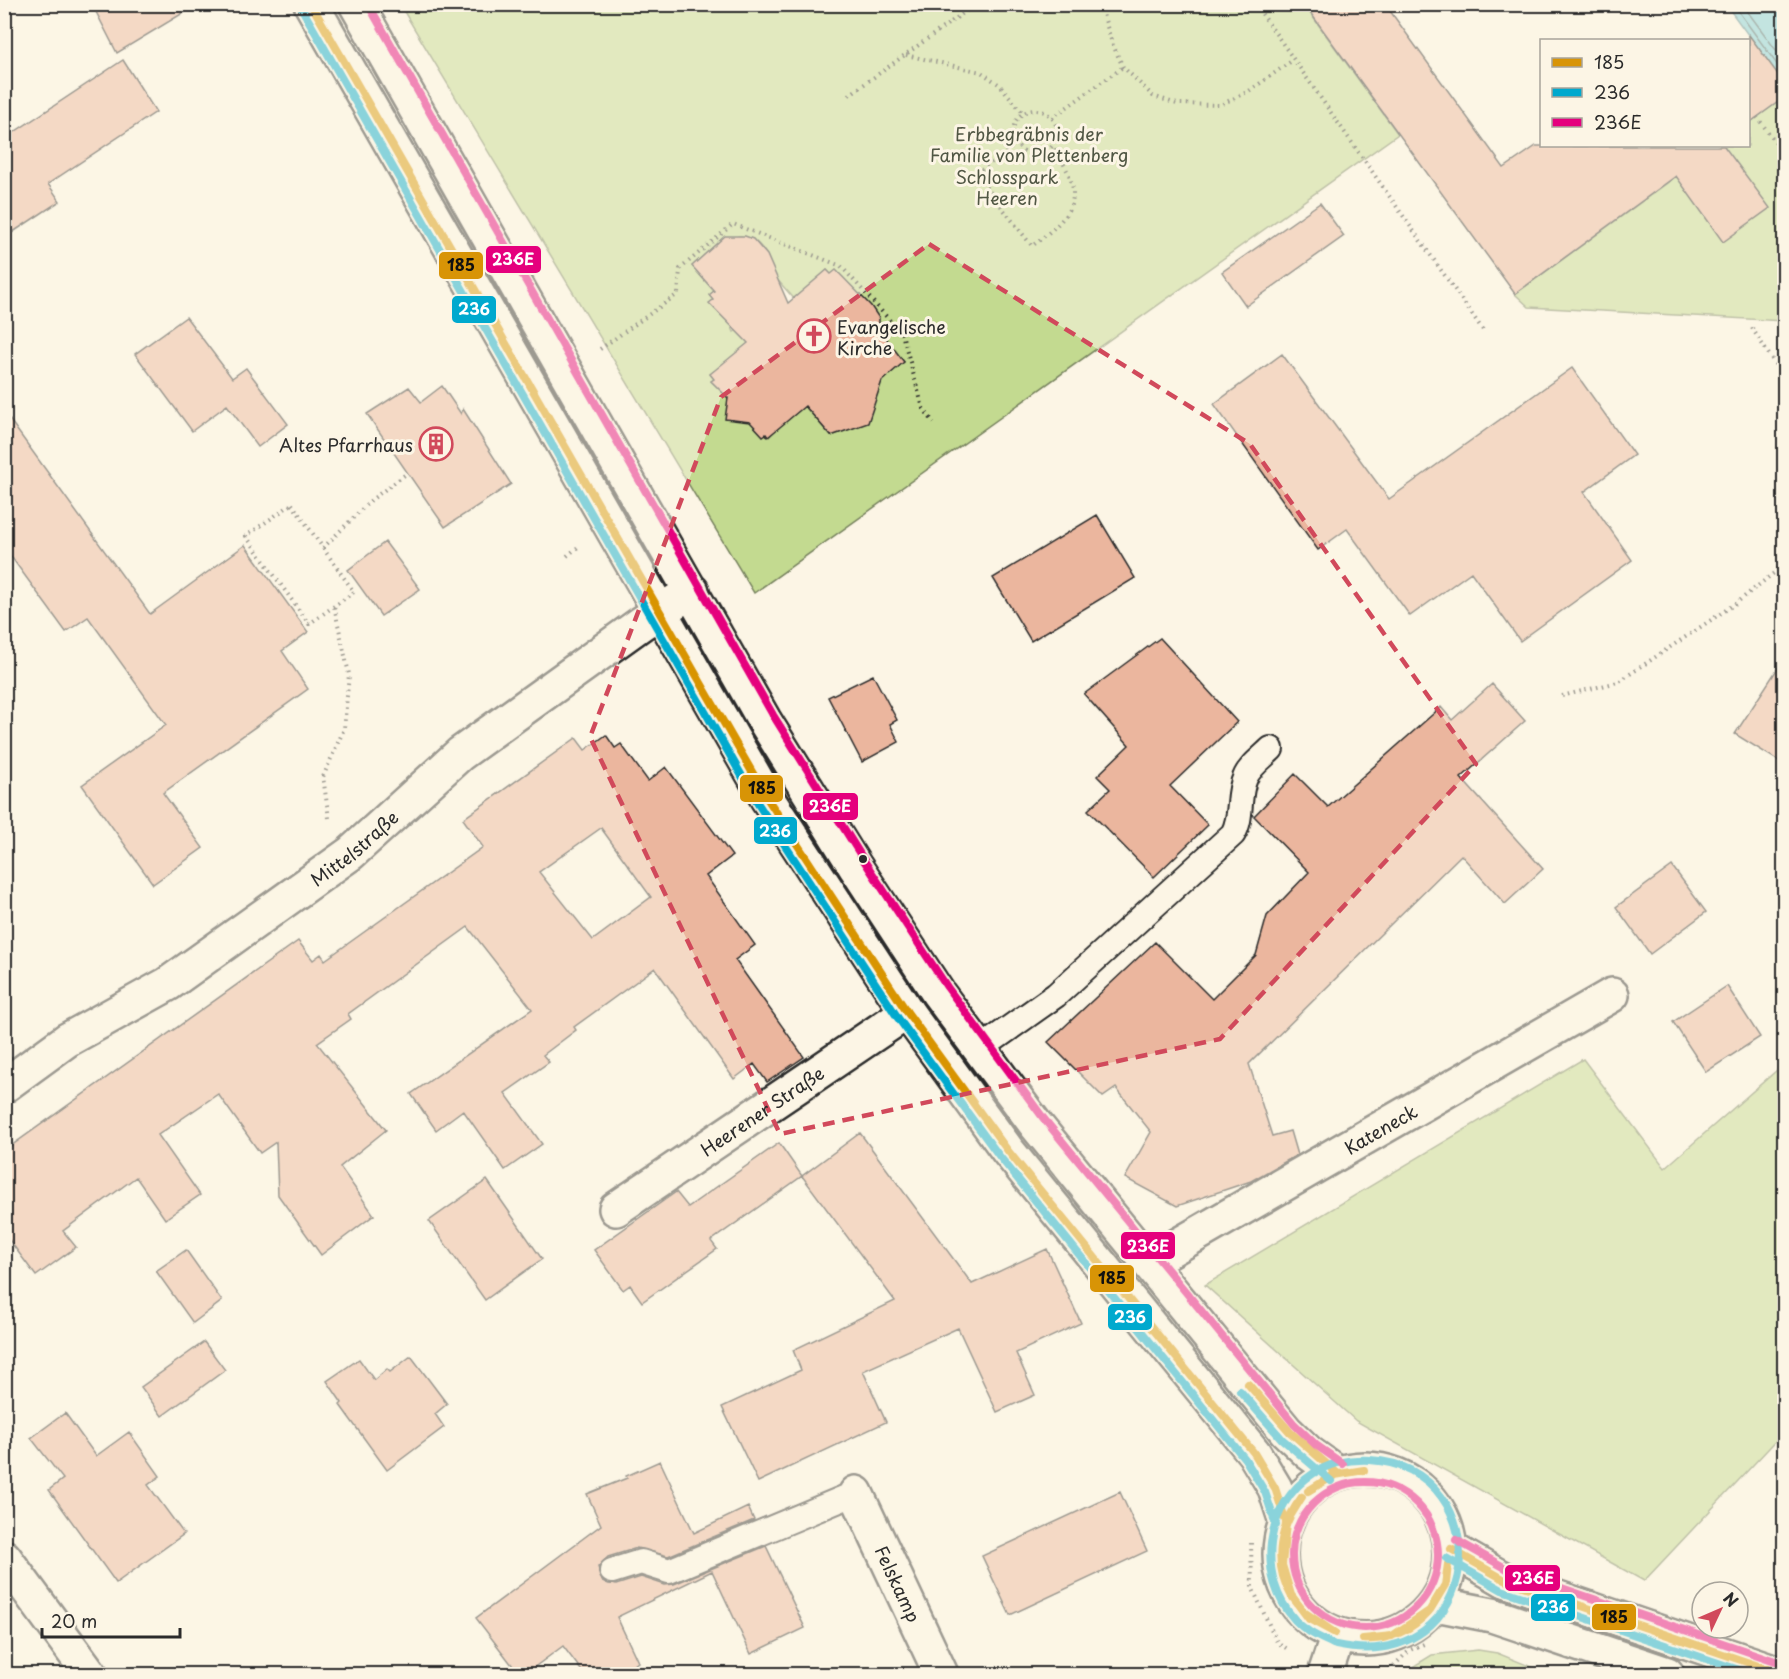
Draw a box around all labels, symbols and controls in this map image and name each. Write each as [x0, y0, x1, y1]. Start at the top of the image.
legend [1540, 39, 1750, 147]
text: 185 [1594, 48, 1624, 75]
text: 236 [1594, 78, 1630, 105]
text: 236E [1594, 108, 1642, 135]
park label: Erbbegräbnis der Familie von Plettenberg [930, 120, 1128, 168]
park label: Schlosspark Heeren [955, 163, 1059, 211]
line badge: 236E [485, 245, 542, 274]
text: 236E [492, 246, 534, 270]
line badge: 185 [438, 251, 484, 280]
text: 185 [447, 252, 475, 276]
line badge: 236 [451, 295, 497, 324]
text: 236 [458, 296, 490, 320]
place label: Evangelische Kirche [837, 313, 946, 361]
church icon: Evangelische Kirche [796, 318, 832, 354]
building icon: Altes Pfarrhaus [418, 426, 454, 462]
place label: Altes Pfarrhaus [279, 431, 413, 458]
line badge: 185 [739, 774, 784, 803]
text: 185 [748, 775, 776, 799]
line badge: 236E [802, 792, 859, 821]
text: 236E [809, 793, 851, 817]
street label: Mittelstraße [304, 803, 404, 892]
line badge: 236 [753, 816, 798, 845]
text: 236 [759, 818, 791, 842]
unlabelled marker [857, 853, 869, 865]
street label: Heerener Straße [694, 1059, 829, 1162]
street label: Kateneck [1339, 1097, 1422, 1160]
line badge: 236E [1120, 1231, 1176, 1260]
text: 236E [1127, 1233, 1169, 1257]
line badge: 185 [1089, 1264, 1135, 1293]
text: 185 [1098, 1265, 1126, 1289]
line badge: 236 [1107, 1303, 1153, 1331]
text: 236 [1114, 1304, 1146, 1328]
street label: Felskamp [869, 1541, 928, 1626]
line badge: 236E [1504, 1564, 1561, 1592]
text: 236E [1512, 1565, 1554, 1589]
north arrow [1690, 1580, 1750, 1640]
text: N [1718, 1586, 1745, 1612]
line badge: 236 [1530, 1593, 1576, 1622]
text: 236 [1537, 1594, 1569, 1618]
scale bar [42, 1601, 180, 1639]
line badge: 185 [1591, 1603, 1637, 1631]
text: 185 [1600, 1604, 1628, 1628]
text: 20 m [51, 1607, 97, 1634]

